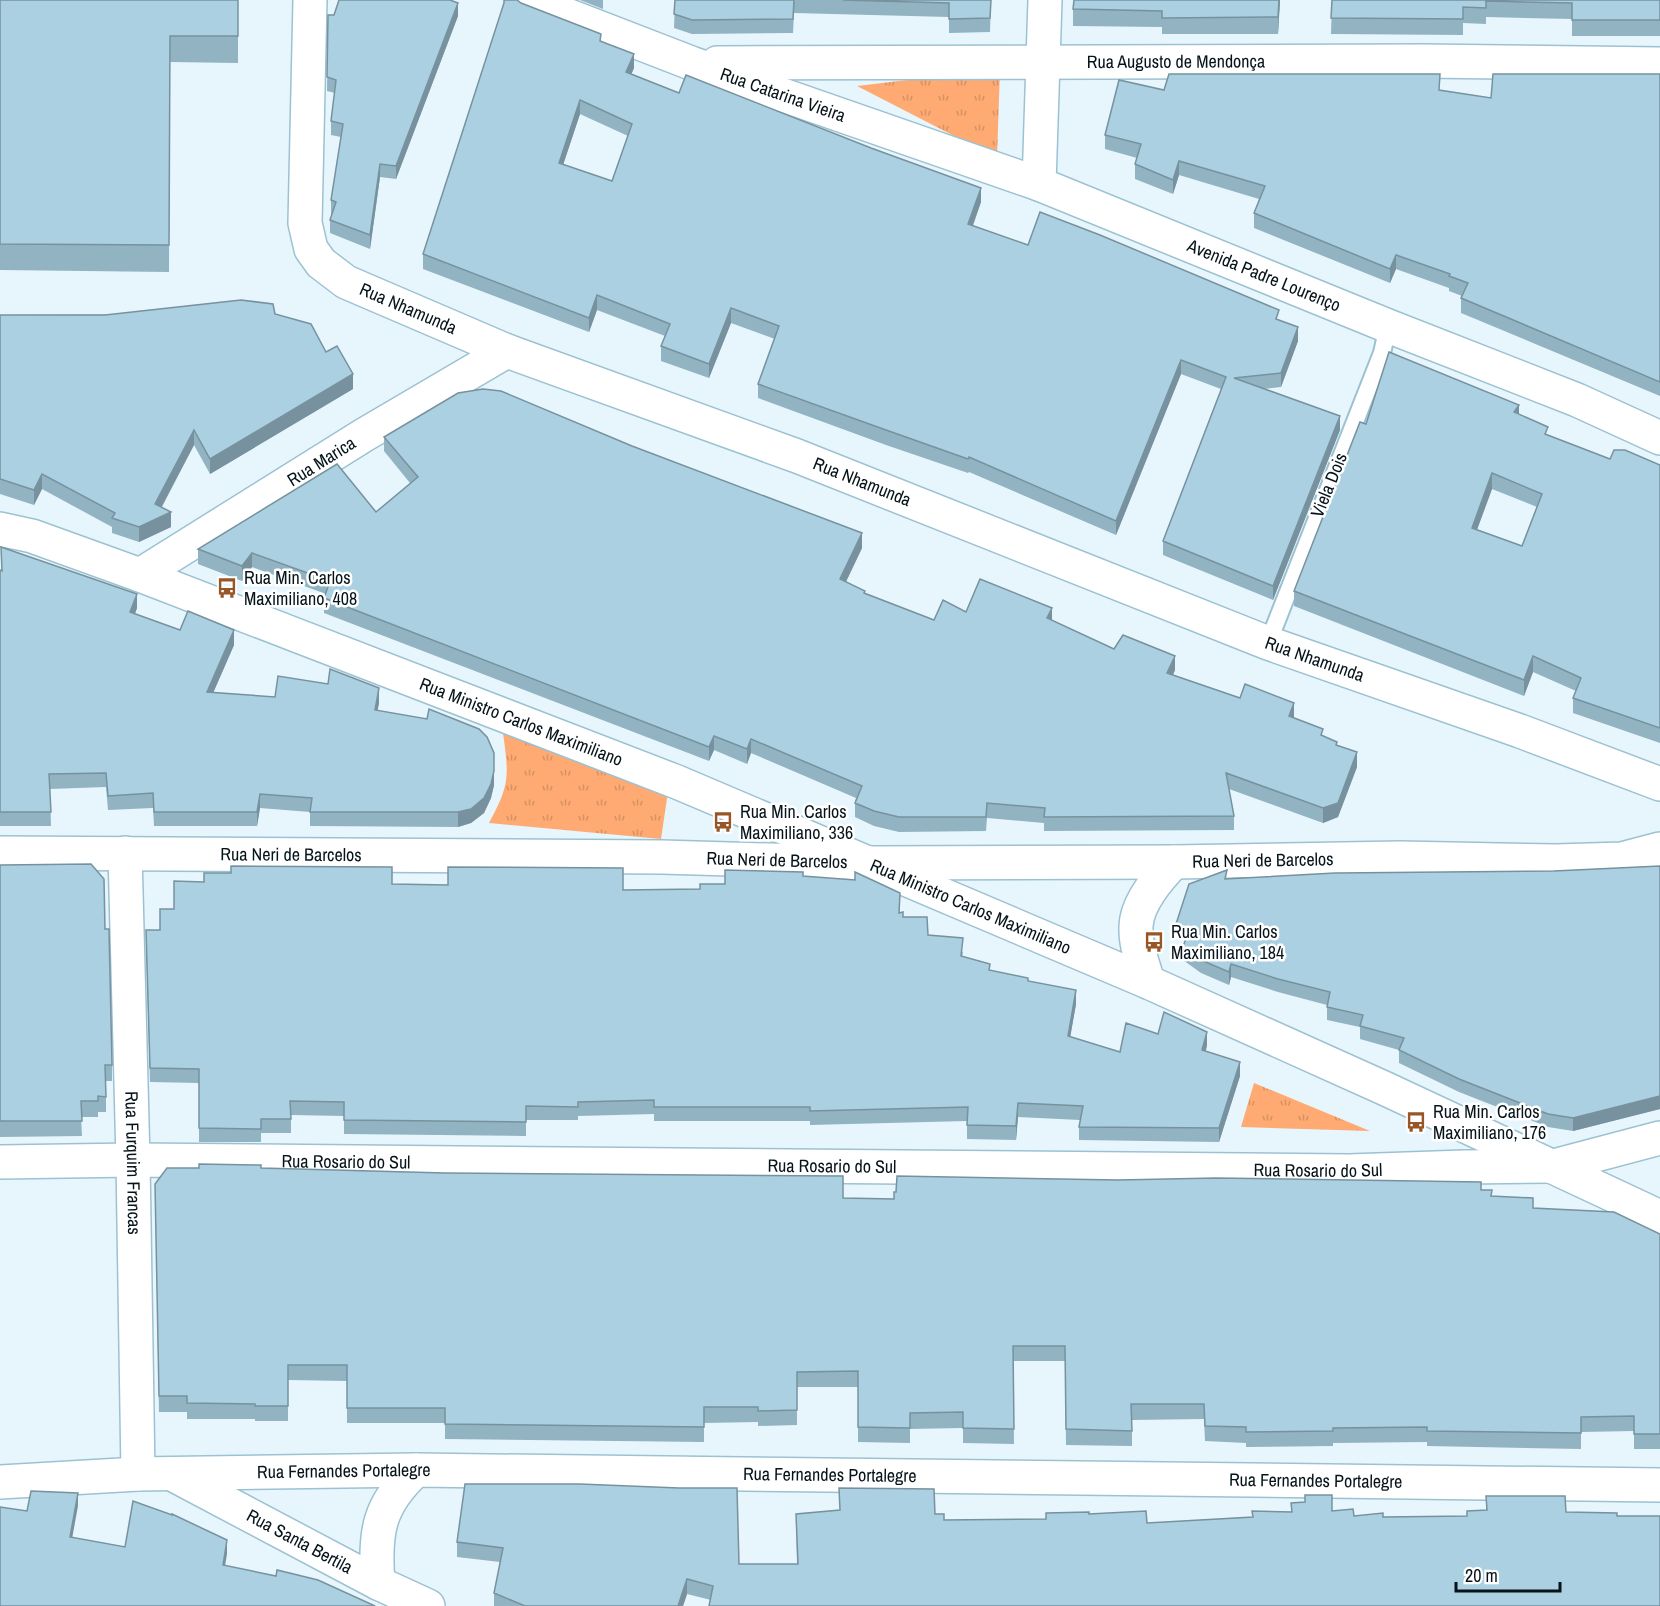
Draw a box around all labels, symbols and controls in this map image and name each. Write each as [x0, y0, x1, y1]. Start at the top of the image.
street label: Rua Augusto de Mendonça [1087, 48, 1265, 74]
street label: Rua Catarina Vieira [717, 61, 849, 128]
street label: Avenida Padre Lourenço [1183, 232, 1344, 317]
street label: Rua Nhamunda [356, 276, 461, 340]
street label: Rua Marica [282, 430, 360, 492]
street label: Viela Dois [1304, 449, 1353, 521]
street label: Rua Nhamunda [810, 451, 915, 512]
place label: Rua Min. Carlos Maximiliano, 408 [244, 565, 357, 611]
bus stop icon: Rua Min. Carlos Maximiliano, 408 [215, 576, 239, 600]
street label: Rua Nhamunda [1262, 630, 1368, 688]
street label: Rua Ministro Carlos Maximiliano [416, 671, 627, 772]
place label: Rua Min. Carlos Maximiliano, 336 [740, 799, 853, 845]
bus stop icon: Rua Min. Carlos Maximiliano, 336 [711, 810, 735, 834]
street label: Rua Neri de Barcelos [220, 841, 362, 867]
street label: Rua Neri de Barcelos [706, 845, 848, 874]
street label: Rua Neri de Barcelos [1192, 846, 1334, 874]
street label: Rua Ministro Carlos Maximiliano [866, 852, 1075, 960]
place label: Rua Min. Carlos Maximiliano, 184 [1171, 919, 1284, 965]
bus stop icon: Rua Min. Carlos Maximiliano, 184 [1142, 930, 1166, 954]
street label: Rua Furquim Francas [119, 1091, 147, 1235]
place label: Rua Min. Carlos Maximiliano, 176 [1433, 1099, 1546, 1145]
bus stop icon: Rua Min. Carlos Maximiliano, 176 [1404, 1110, 1428, 1134]
street label: Rua Rosario do Sul [281, 1148, 411, 1175]
street label: Rua Rosario do Sul [767, 1153, 897, 1179]
street label: Rua Rosario do Sul [1253, 1157, 1383, 1183]
street label: Rua Fernandes Portalegre [257, 1457, 431, 1484]
street label: Rua Fernandes Portalegre [743, 1461, 917, 1488]
street label: Rua Fernandes Portalegre [1229, 1467, 1403, 1494]
street label: Rua Santa Bertila [242, 1503, 357, 1579]
scale bar [1456, 1555, 1560, 1593]
text: 20 m [1465, 1563, 1498, 1588]

